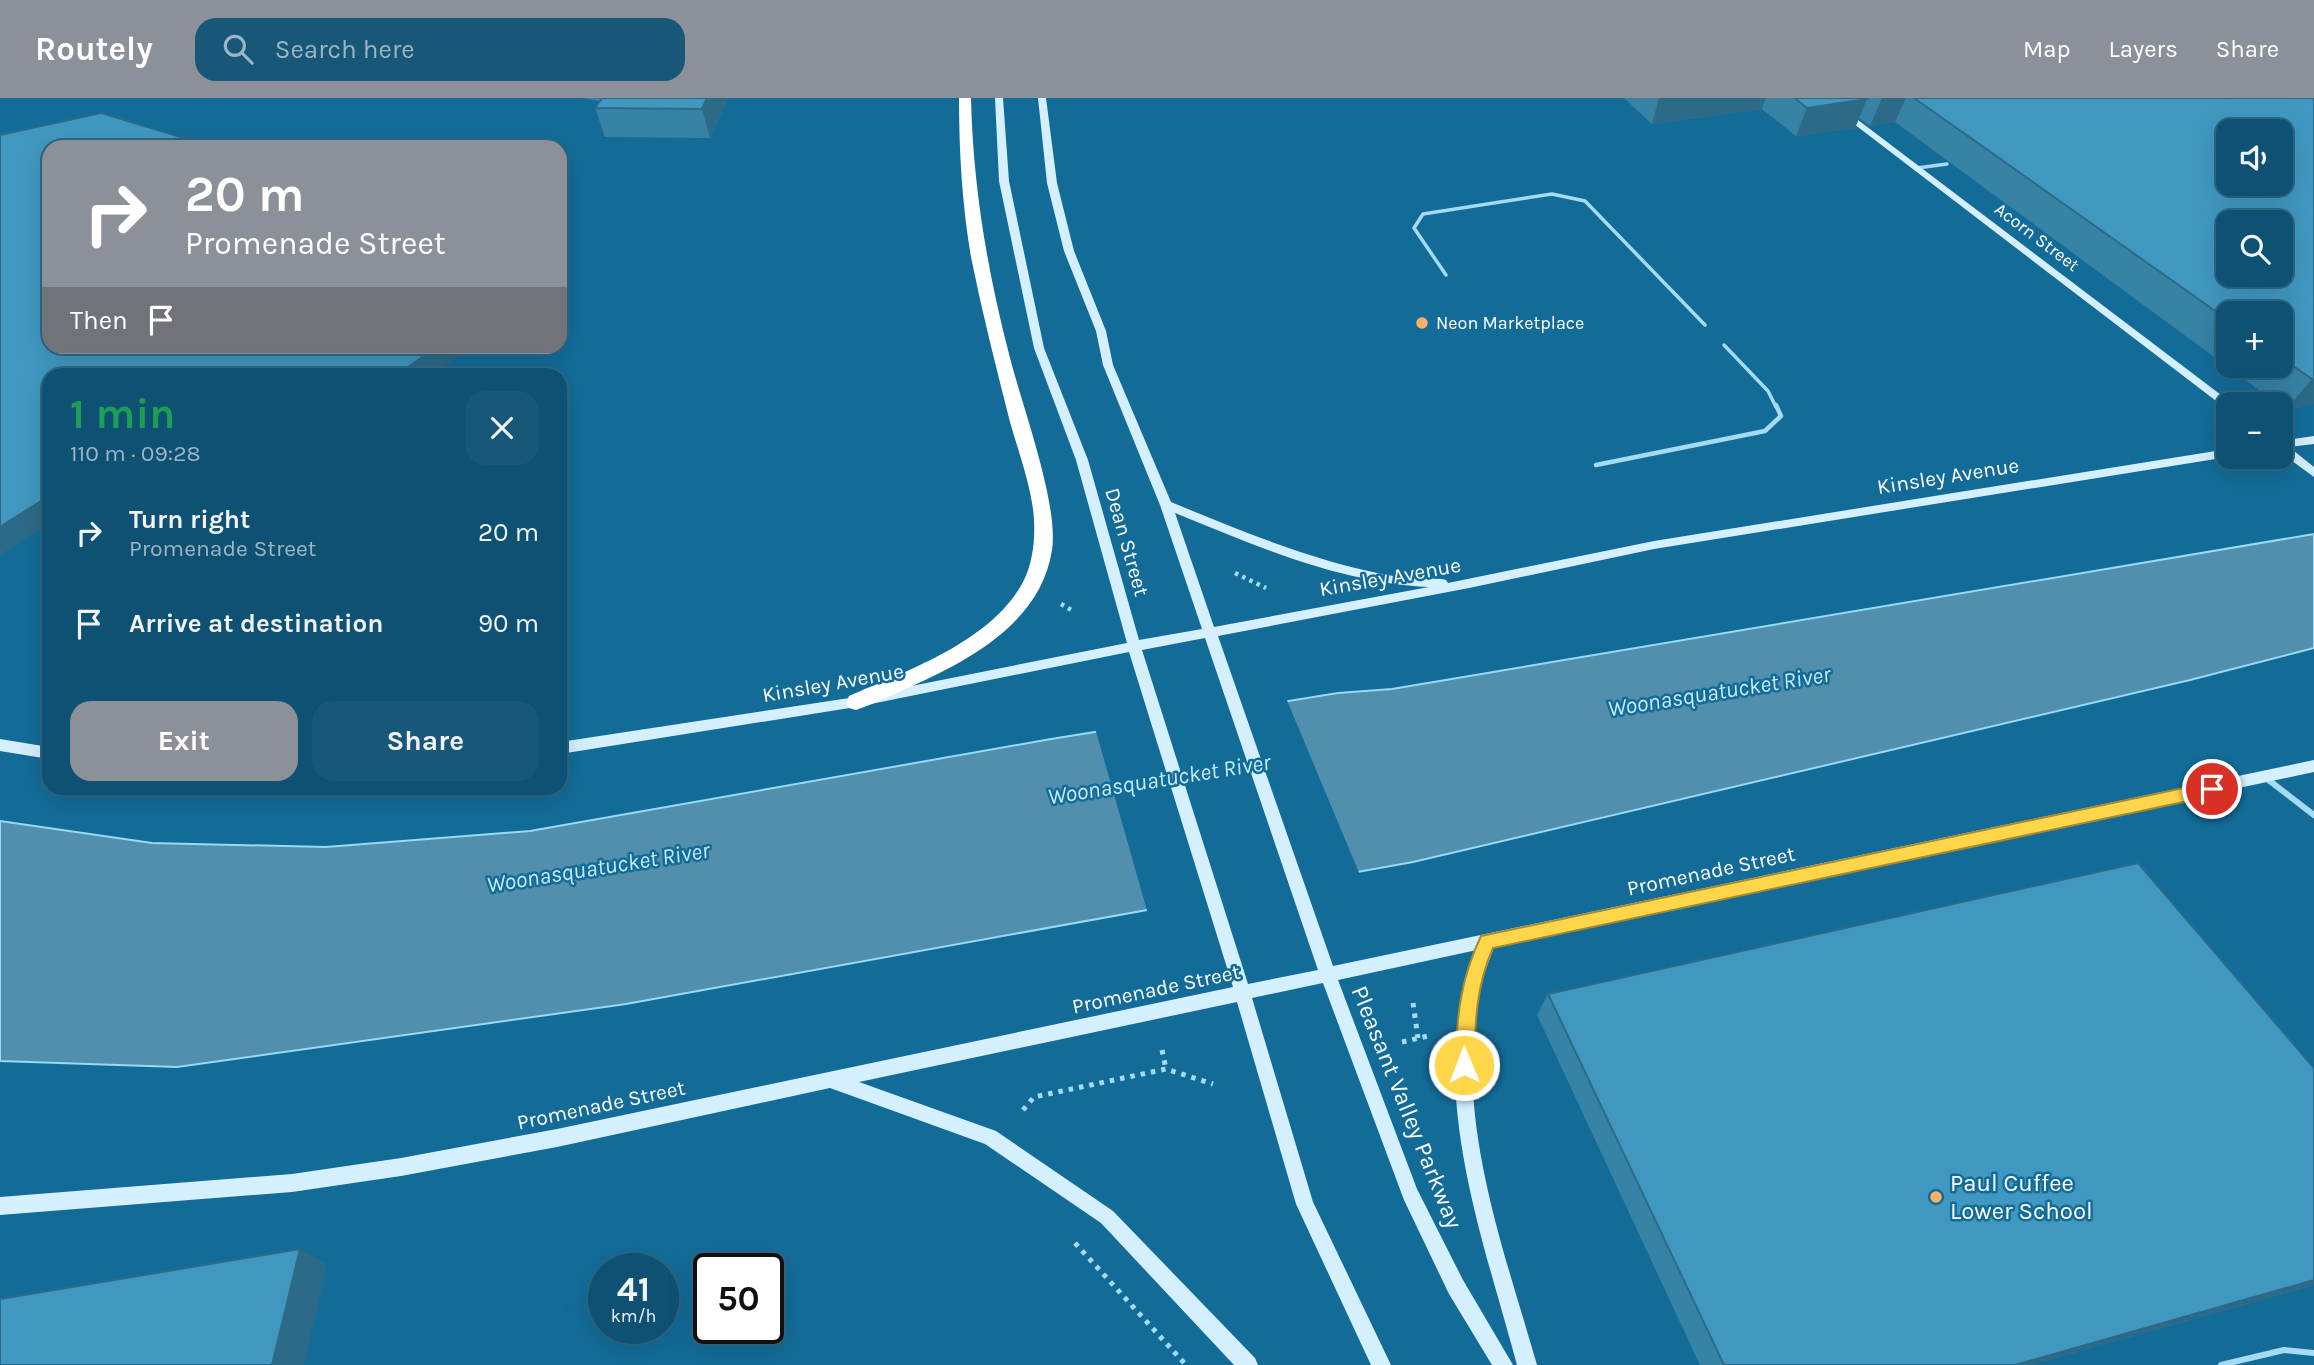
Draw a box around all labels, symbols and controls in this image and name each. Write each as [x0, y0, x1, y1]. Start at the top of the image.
search box [195, 18, 685, 81]
text: Routely [35, 30, 153, 68]
icon: search [219, 30, 257, 68]
text: Search here [275, 34, 415, 65]
text: Map [2023, 35, 2071, 63]
text: Layers [2109, 35, 2178, 63]
text: Share [2216, 35, 2279, 63]
map controls [2216, 119, 2293, 469]
button: sound [2216, 119, 2293, 196]
text: 20 m [185, 166, 305, 223]
icon: right [70, 168, 161, 259]
street label: Acorn Street [1990, 198, 2084, 276]
button: search [2216, 210, 2293, 287]
text: Promenade Street [185, 225, 446, 262]
icon: arrive [142, 301, 180, 339]
button: + [2216, 301, 2293, 378]
text: Then [70, 305, 128, 336]
place label: Neon Marketplace [1436, 312, 1584, 334]
marker: Neon Marketplace [1414, 315, 1430, 331]
text: 1 min [70, 389, 175, 439]
button: close [465, 391, 539, 465]
button: − [2216, 392, 2293, 469]
text: 110 m · 09:28 [70, 440, 201, 467]
street label: Kinsley Avenue [1875, 453, 2021, 499]
street label: Dean Street [1100, 485, 1154, 599]
text: Turn right [129, 504, 250, 535]
icon: right [70, 514, 108, 552]
text: 20 m [478, 517, 539, 548]
text: Promenade Street [129, 535, 317, 562]
street label: Kinsley Avenue [1317, 553, 1463, 601]
icon: arrive [70, 605, 108, 643]
text: Arrive at destination [129, 608, 383, 639]
text: 90 m [478, 608, 539, 639]
street label: Kinsley Avenue [760, 659, 906, 707]
water label: Woonasquatucket River [1606, 660, 1834, 722]
button: Exit [70, 701, 298, 781]
button: Share [312, 701, 539, 781]
water label: Woonasquatucket River [1046, 748, 1274, 810]
pin [2182, 759, 2242, 819]
icon: arrive [2193, 770, 2231, 808]
water label: Woonasquatucket River [485, 836, 713, 898]
street label: Promenade Street [1625, 841, 1797, 901]
street label: Promenade Street [1070, 959, 1242, 1019]
street label: Pleasant Valley Parkway [1345, 981, 1469, 1233]
position arrow [1427, 1028, 1501, 1102]
street label: Promenade Street [515, 1075, 687, 1135]
place label: Paul Cuffee Lower School [1950, 1169, 2093, 1225]
marker: Paul Cuffee Lower School [1928, 1189, 1944, 1205]
speed limit sign: 50 [693, 1253, 784, 1344]
text: 41 [617, 1269, 650, 1310]
text: km/h [611, 1305, 656, 1327]

